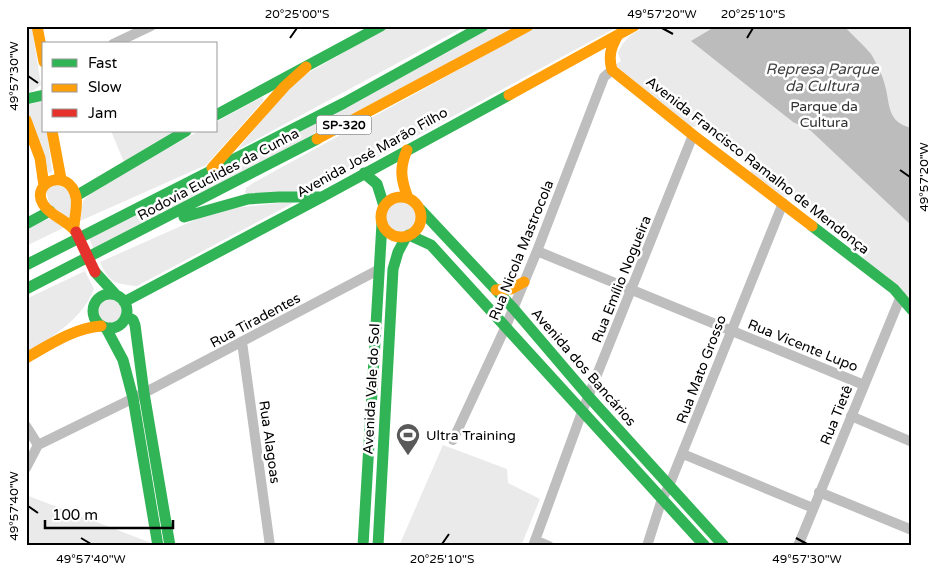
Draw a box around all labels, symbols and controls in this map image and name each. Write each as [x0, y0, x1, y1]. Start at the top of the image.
text: 20°25'00"S [265, 7, 329, 21]
text: 49°57'20"W [627, 7, 697, 21]
text: 20°25'10"S [721, 7, 785, 21]
text: 49°57'30"W [7, 41, 21, 111]
legend [42, 42, 218, 132]
text: Fast [88, 54, 118, 72]
water label: Represa Parque da Cultura [766, 60, 880, 95]
street label: Avenida Francisco Ramalho de Mendonça [643, 73, 873, 258]
text: Slow [88, 78, 122, 96]
park label: Parque da Cultura [790, 98, 858, 131]
text: Jam [88, 104, 117, 122]
street label: Avenida José Marão Filho [294, 104, 451, 201]
road number: SP-320 [316, 116, 372, 134]
street label: Rodovia Euclides da Cunha [135, 125, 302, 224]
text: 49°57'20"W [917, 142, 931, 212]
street label: Rua Nicola Mastrocola [486, 178, 557, 323]
street label: Rua Emílio Nogueira [588, 213, 655, 345]
street label: Rua Tiradentes [207, 289, 304, 351]
street label: Avenida dos Bancários [528, 305, 640, 430]
street label: Rua Mato Grosso [673, 313, 730, 426]
street label: Rua Vicente Lupo [745, 316, 860, 375]
street label: Avenida Vale do Sol [360, 323, 383, 455]
street label: Rua Tietê [817, 383, 856, 448]
street label: Rua Alagoas [255, 399, 284, 485]
sports icon: Ultra Training [395, 422, 421, 456]
place label: Ultra Training [426, 427, 516, 444]
text: 49°57'40"W [7, 471, 21, 541]
scale bar [45, 497, 172, 529]
text: 100 m [52, 506, 98, 524]
text: 49°57'40"W [56, 552, 126, 566]
text: 20°25'10"S [410, 552, 474, 566]
text: 49°57'30"W [772, 552, 842, 566]

